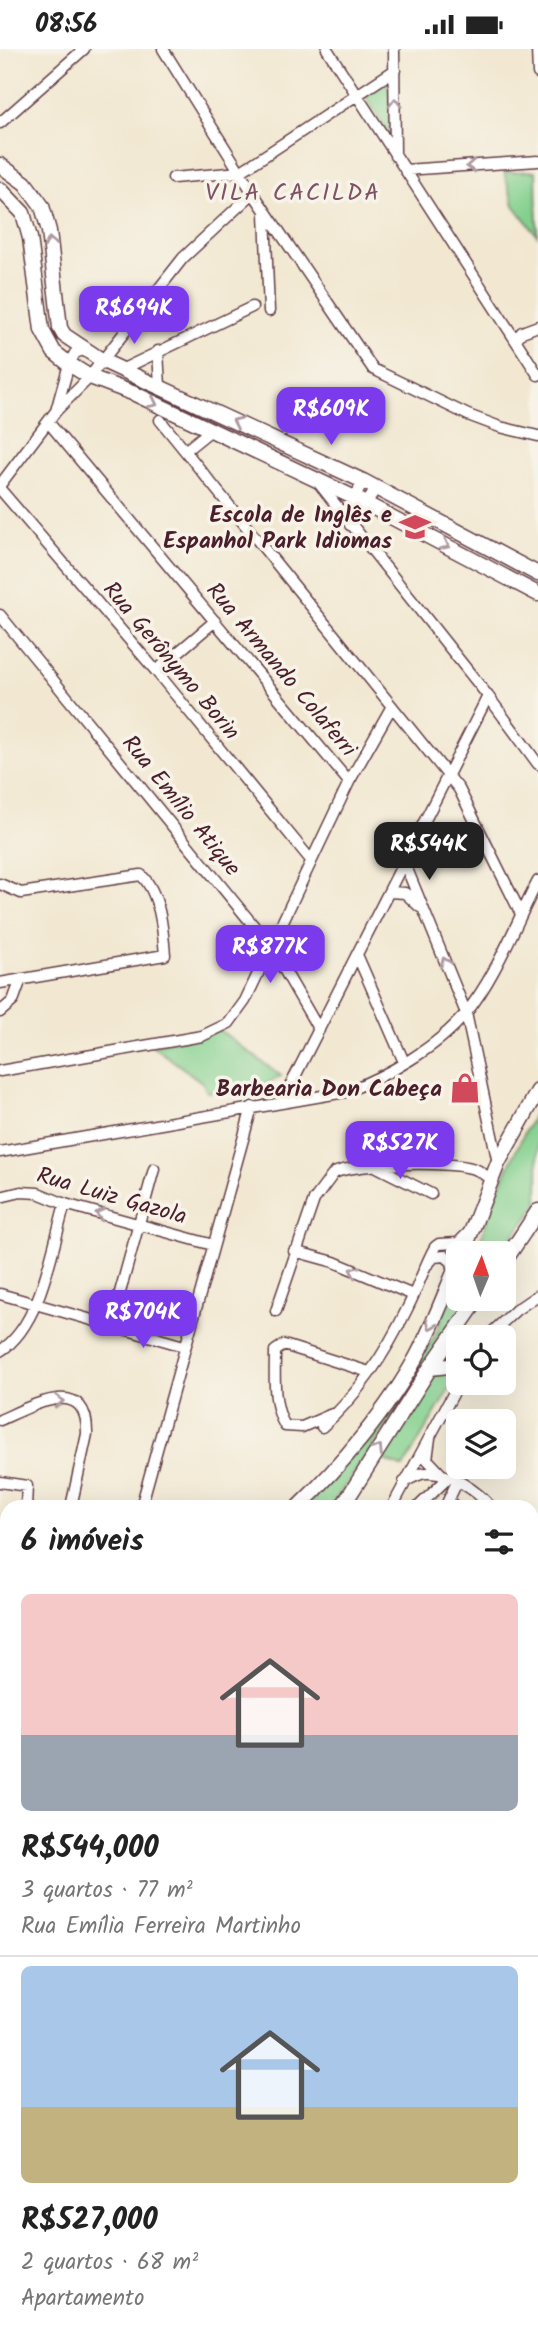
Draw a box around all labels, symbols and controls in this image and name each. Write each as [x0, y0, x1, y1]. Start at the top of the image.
text: 08:56 [35, 4, 97, 46]
one-way arrow [387, 97, 403, 107]
one-way arrow [466, 158, 477, 173]
district label: VILA CACILDA [205, 174, 381, 213]
one-way arrow [44, 236, 59, 248]
pin: R$694K [77, 287, 191, 346]
text: R$694K [95, 291, 173, 327]
pin: R$609K [274, 387, 388, 447]
text: R$609K [292, 392, 370, 428]
one-way arrow [146, 394, 158, 408]
one-way arrow [232, 416, 244, 430]
place label: Escola de Inglês e Espanhol Park Idiomas [163, 498, 392, 560]
school or university icon: Escola de Inglês e Espanhol Park Idiomas [398, 510, 432, 544]
one-way arrow [438, 537, 450, 551]
street label: Rua Gerônymo Borin [93, 574, 248, 749]
street label: Rua Armando Colaferri [196, 575, 366, 767]
street label: Rua Emílio Atique [112, 728, 249, 885]
pin: R$544K [372, 823, 486, 882]
text: R$544K [390, 827, 468, 863]
pin: R$877K [213, 925, 327, 985]
text: R$877K [232, 930, 308, 966]
one-way arrow [440, 957, 454, 969]
shop icon: Barbearia Don Cabeça [448, 1071, 482, 1105]
place label: Barbearia Don Cabeça [216, 1072, 442, 1108]
pin: R$527K [343, 1121, 457, 1181]
text: R$527K [361, 1126, 439, 1162]
street label: Rua Luiz Gazola [32, 1158, 191, 1236]
one-way arrow [95, 1208, 107, 1222]
north arrow [446, 1241, 516, 1311]
map controls [446, 1241, 516, 1479]
one-way arrow [349, 1265, 362, 1279]
pin: R$704K [86, 1291, 200, 1350]
text: R$704K [105, 1295, 181, 1331]
one-way arrow [425, 1318, 439, 1330]
button: locate [446, 1325, 516, 1395]
one-way arrow [54, 1393, 65, 1408]
button: layers [446, 1409, 516, 1479]
one-way arrow [370, 1444, 383, 1457]
text: 6 imóveis [21, 1518, 144, 1566]
icon: filters [480, 1523, 518, 1561]
icon: home [207, 1640, 333, 1766]
text: R$544,000 [21, 1825, 159, 1873]
text: 3 quartos · 77 m² [21, 1873, 193, 1909]
text: Rua Emília Ferreira Martinho [21, 1909, 301, 1945]
icon: home [207, 2012, 333, 2138]
text: R$527,000 [21, 2197, 158, 2245]
text: 2 quartos · 68 m² [21, 2245, 198, 2281]
text: Apartamento [21, 2281, 144, 2317]

